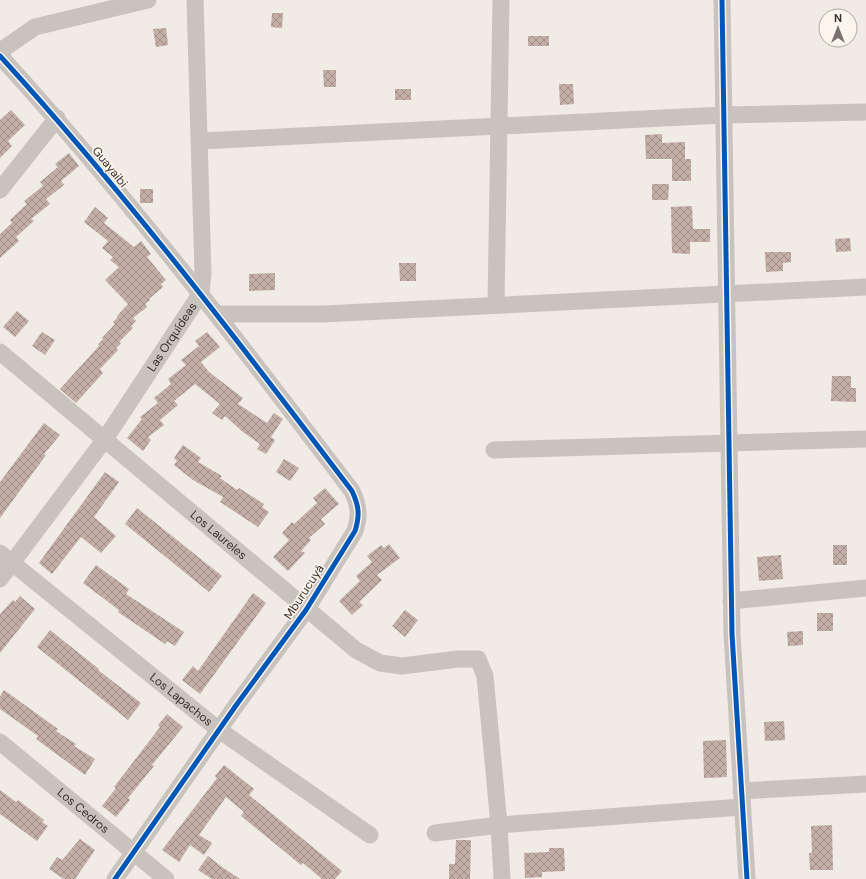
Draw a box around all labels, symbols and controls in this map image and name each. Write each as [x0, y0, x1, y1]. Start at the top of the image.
north arrow [818, 8, 858, 48]
text: N [834, 11, 842, 25]
street label: Guayaibi [89, 143, 132, 191]
street label: Las Orquídeas [143, 299, 201, 375]
street label: Los Laureles [187, 507, 250, 563]
street label: Mburucuyá [280, 561, 328, 623]
street label: Los Lapachos [147, 669, 216, 730]
street label: Los Cedros [54, 785, 113, 837]

